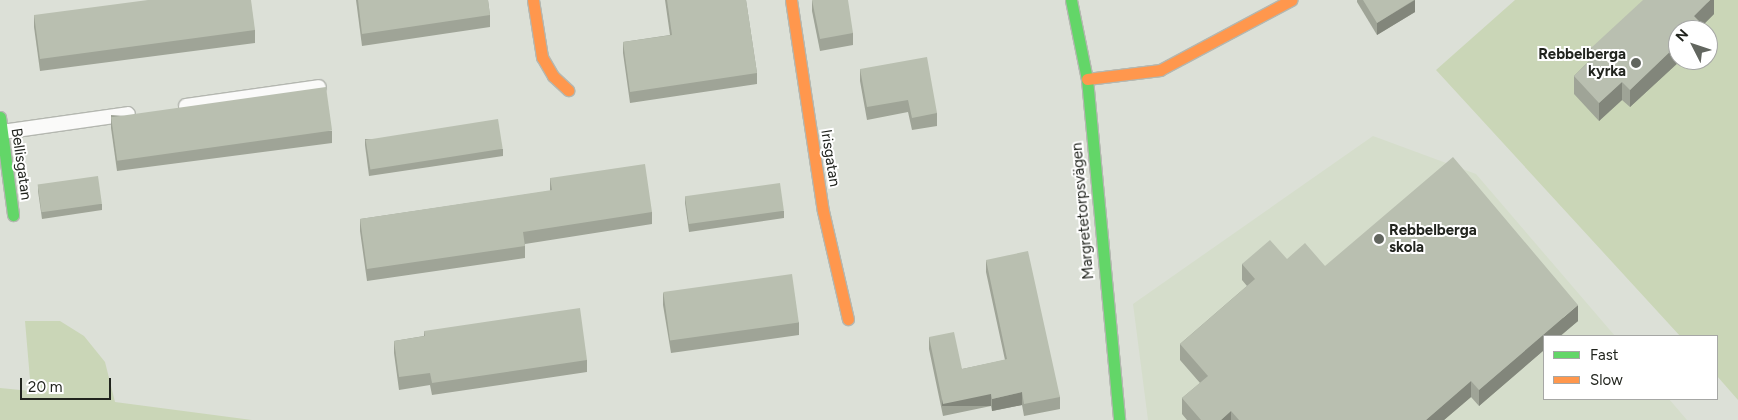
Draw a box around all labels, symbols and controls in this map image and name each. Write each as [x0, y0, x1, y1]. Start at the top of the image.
north arrow [1668, 20, 1718, 70]
text: N [1672, 26, 1692, 45]
place label: Rebbelberga kyrka [1538, 45, 1626, 80]
marker: Rebbelberga kyrka [1630, 57, 1642, 69]
street label: Bellisgatan [7, 127, 35, 201]
street label: Irisgatan [817, 128, 843, 188]
street label: Margretetorpsvägen [1068, 142, 1098, 280]
place label: Rebbelberga skola [1389, 221, 1477, 256]
marker: Rebbelberga skola [1373, 233, 1385, 245]
legend [1543, 335, 1718, 400]
text: Fast [1590, 346, 1618, 364]
scale bar [22, 368, 114, 400]
text: Slow [1590, 371, 1623, 389]
text: 20 m [28, 378, 62, 396]

